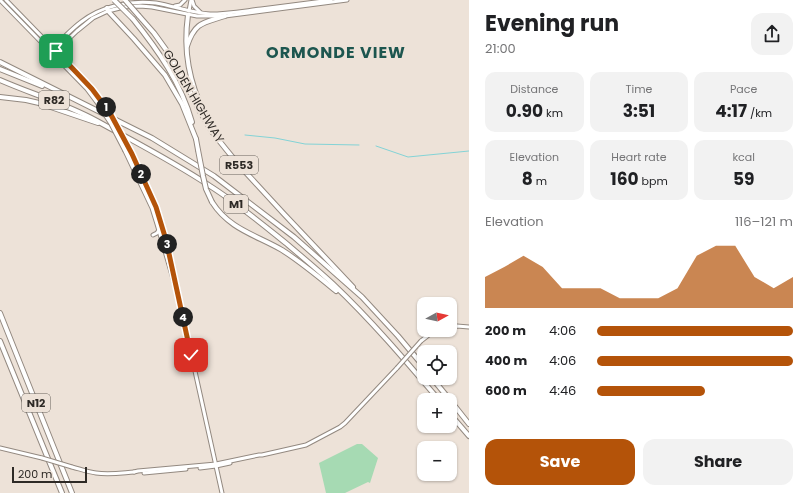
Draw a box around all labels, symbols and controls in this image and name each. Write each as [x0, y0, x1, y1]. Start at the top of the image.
text: Evening run [485, 8, 619, 39]
button: share [751, 13, 793, 55]
pin [39, 34, 73, 68]
text: 21:00 [485, 39, 516, 58]
icon: arrive [45, 40, 67, 62]
district label: ORMONDE VIEW [266, 41, 406, 64]
street label: GOLDEN HIGHWAY [159, 46, 229, 146]
text: Distance [510, 81, 558, 97]
text: Time [626, 81, 652, 97]
text: Pace [730, 81, 757, 97]
road number: R82 [39, 91, 69, 109]
pin: 1 [96, 97, 116, 117]
text: 1 [104, 99, 108, 115]
text: 0.90 [506, 99, 543, 123]
text: 3:51 [623, 99, 655, 123]
text: 4:17 [715, 99, 747, 123]
text: km [543, 105, 563, 121]
text: /km [747, 105, 772, 121]
text: Elevation [510, 149, 559, 165]
text: Heart rate [611, 149, 667, 165]
text: kcal [732, 149, 755, 165]
road number: R553 [220, 156, 258, 174]
pin: 2 [131, 164, 151, 184]
text: 2 [138, 166, 144, 182]
text: 8 [522, 167, 533, 191]
text: 160 [610, 167, 639, 191]
text: 59 [733, 167, 754, 191]
text: m [533, 173, 547, 189]
text: bpm [639, 173, 668, 189]
road number: M1 [224, 195, 248, 213]
text: Elevation [485, 212, 544, 231]
text: 116–121 m [735, 212, 793, 231]
pin: 3 [157, 234, 177, 254]
text: 3 [164, 236, 170, 252]
north arrow [417, 297, 457, 337]
map controls [417, 297, 457, 481]
pin: 4 [173, 307, 193, 327]
text: 4 [179, 309, 187, 325]
text: 200 m [485, 321, 526, 340]
text: 4:06 [549, 321, 576, 340]
pin [174, 338, 208, 372]
icon: check [180, 344, 202, 366]
button: locate [417, 345, 457, 385]
text: 400 m [485, 351, 527, 370]
text: 4:06 [549, 351, 576, 370]
text: 600 m [485, 381, 527, 400]
text: 4:46 [549, 381, 576, 400]
button: + [417, 393, 457, 433]
road number: N12 [22, 394, 50, 412]
button: Save [485, 439, 635, 485]
button: Share [643, 439, 793, 485]
button: − [417, 441, 457, 481]
scale bar [12, 465, 87, 484]
text: 200 m [18, 466, 52, 482]

